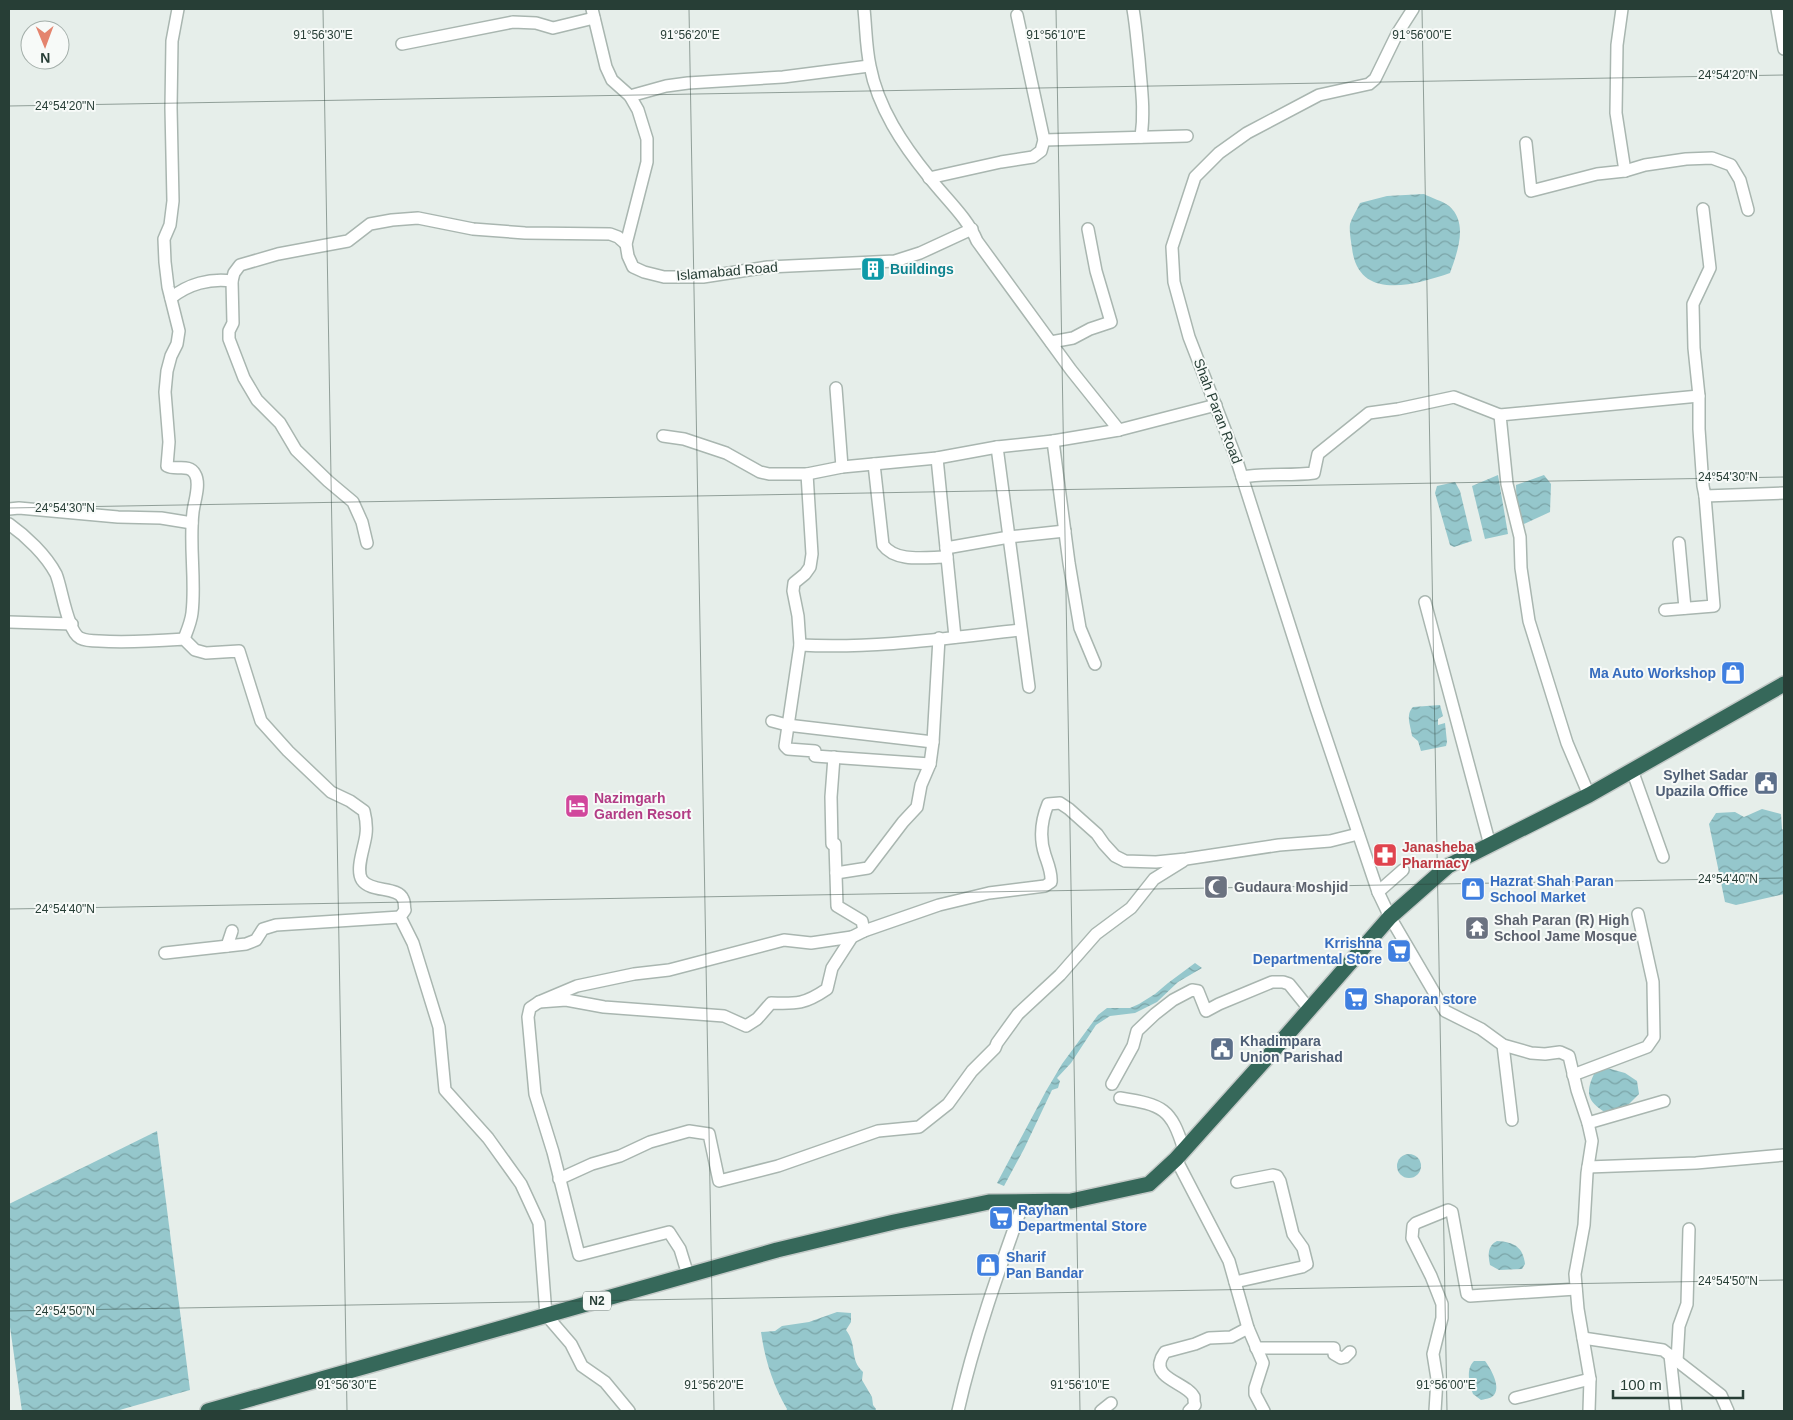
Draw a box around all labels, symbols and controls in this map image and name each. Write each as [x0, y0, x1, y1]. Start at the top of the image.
north arrow [20, 20, 70, 70]
text: 91°56'30"E [293, 28, 353, 42]
text: 91°56'20"E [660, 28, 720, 42]
text: 91°56'10"E [1026, 28, 1086, 42]
text: 91°56'00"E [1392, 28, 1452, 42]
text: N [40, 50, 50, 66]
text: 24°54'20"N [1698, 68, 1758, 82]
text: 24°54'20"N [35, 99, 95, 113]
building icon: Buildings [860, 256, 886, 282]
street label: Islamabad Road [676, 259, 778, 283]
place label: Buildings [890, 261, 954, 277]
street label: Shah Paran Road [1191, 356, 1245, 466]
text: 24°54'30"N [1698, 470, 1758, 484]
text: 24°54'30"N [35, 501, 95, 515]
shop icon: Ma Auto Workshop [1720, 660, 1746, 686]
place label: Ma Auto Workshop [1589, 665, 1716, 681]
place label: Sylhet Sadar Upazila Office [1655, 767, 1749, 799]
public building icon: Sylhet Sadar Upazila Office [1753, 770, 1779, 796]
place label: Nazimgarh Garden Resort [594, 790, 692, 822]
hotel icon: Nazimgarh Garden Resort [564, 793, 590, 819]
place label: Janasheba Pharmacy [1402, 839, 1475, 871]
pharmacy icon: Janasheba Pharmacy [1372, 842, 1398, 868]
text: 24°54'40"N [1698, 872, 1758, 886]
place label: Hazrat Shah Paran School Market [1490, 873, 1614, 905]
mosque icon: Gudaura Moshjid [1203, 874, 1229, 900]
shop icon: Hazrat Shah Paran School Market [1460, 876, 1486, 902]
place label: Gudaura Moshjid [1234, 879, 1348, 895]
text: 24°54'40"N [35, 902, 95, 916]
place label: Shah Paran (R) High School Jame Mosque [1494, 912, 1637, 944]
temple icon: Shah Paran (R) High School Jame Mosque [1464, 915, 1490, 941]
place label: Krrishna Departmental Store [1253, 935, 1382, 967]
supermarket icon: Krrishna Departmental Store [1386, 938, 1412, 964]
supermarket icon: Shaporan store [1343, 986, 1369, 1012]
place label: Shaporan store [1374, 991, 1477, 1007]
place label: Khadimpara Union Parishad [1240, 1033, 1343, 1065]
public building icon: Khadimpara Union Parishad [1209, 1036, 1235, 1062]
place label: Rayhan Departmental Store [1018, 1202, 1147, 1234]
supermarket icon: Rayhan Departmental Store [988, 1205, 1014, 1231]
place label: Sharif Pan Bandar [1006, 1249, 1084, 1281]
shop icon: Sharif Pan Bandar [975, 1252, 1001, 1278]
text: 24°54'50"N [1698, 1274, 1758, 1288]
road number: N2 [583, 1292, 611, 1310]
text: 24°54'50"N [35, 1304, 95, 1318]
scale bar [1613, 1368, 1743, 1400]
text: 100 m [1620, 1376, 1662, 1393]
text: 91°56'30"E [317, 1378, 377, 1392]
text: 91°56'20"E [684, 1378, 744, 1392]
text: 91°56'10"E [1050, 1378, 1110, 1392]
text: 91°56'00"E [1416, 1378, 1476, 1392]

